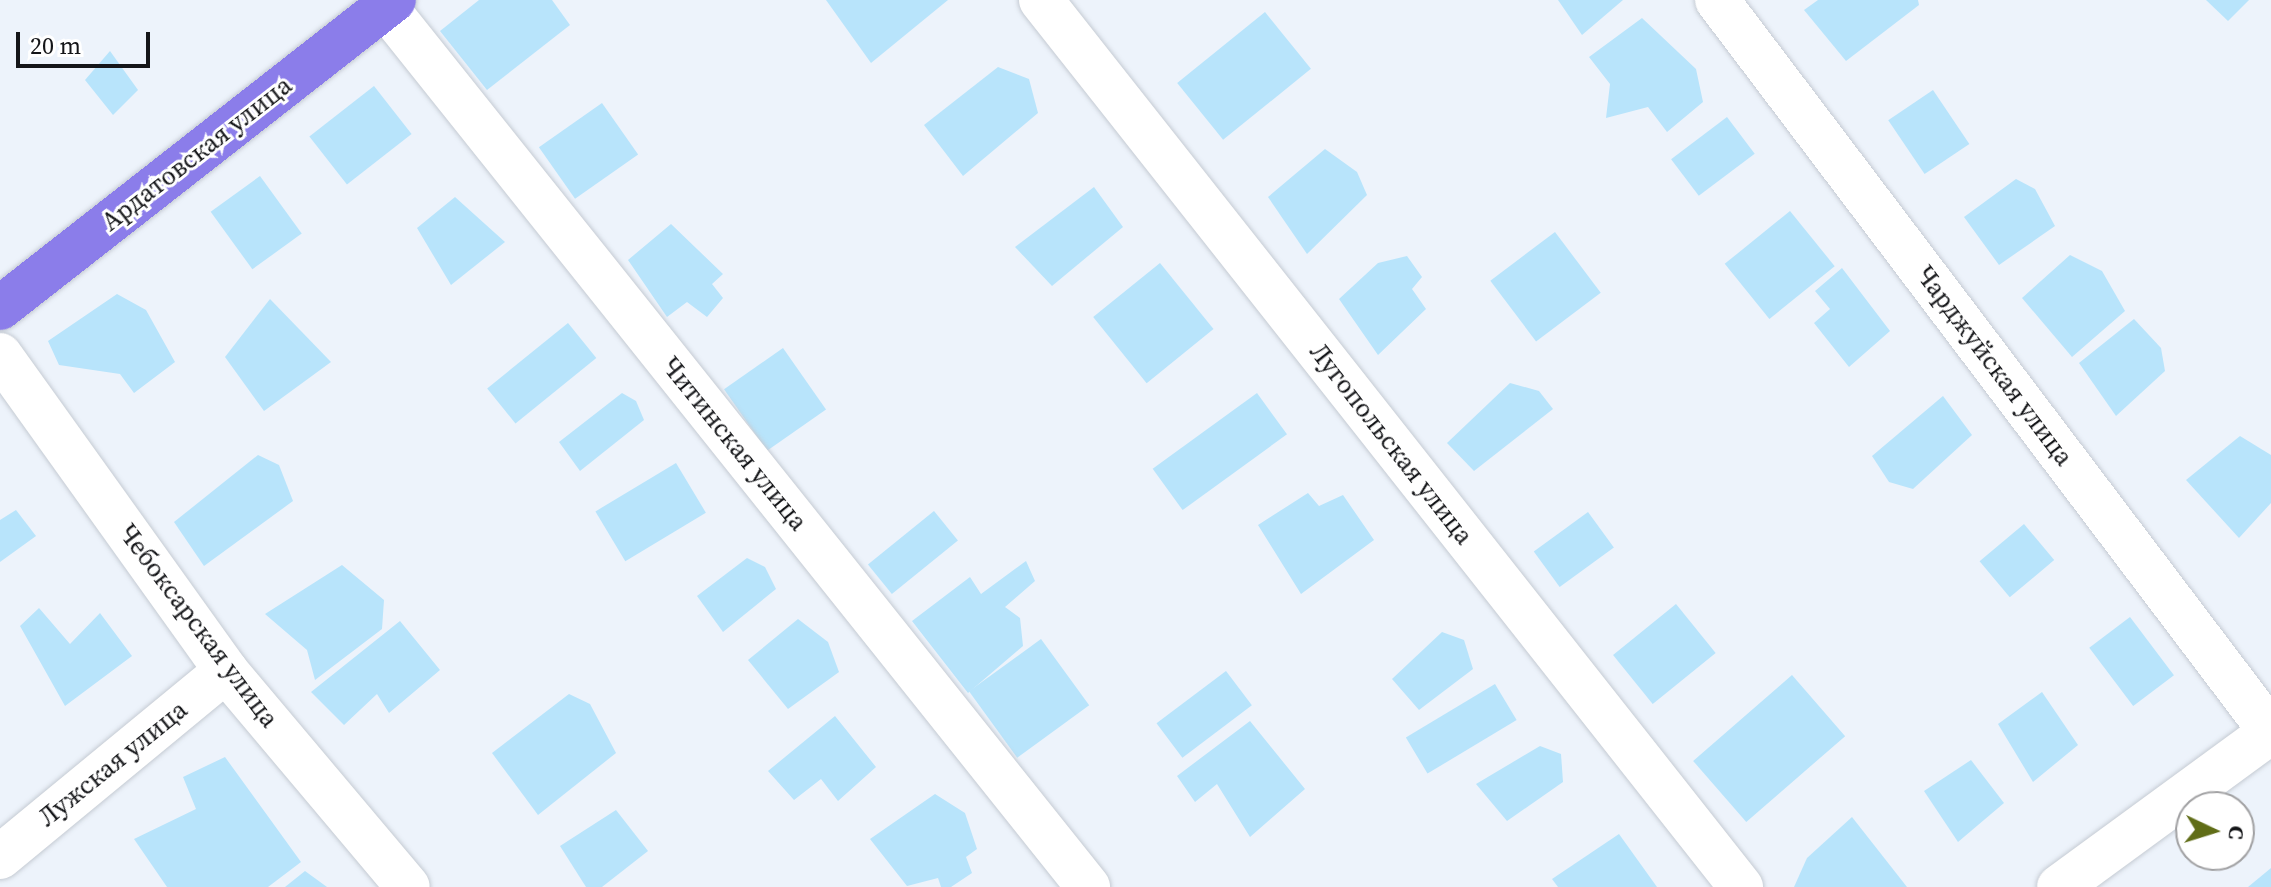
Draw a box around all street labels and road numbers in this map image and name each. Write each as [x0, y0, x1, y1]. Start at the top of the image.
street label: Ардатовская улица [96, 70, 298, 238]
street label: Чарджуйская улица [1909, 260, 2079, 472]
street label: Лугопольская улица [1303, 337, 1479, 551]
street label: Читинская улица [654, 351, 814, 537]
street label: Чебоксарская улица [111, 518, 285, 734]
street label: Лужская улица [32, 694, 194, 834]

